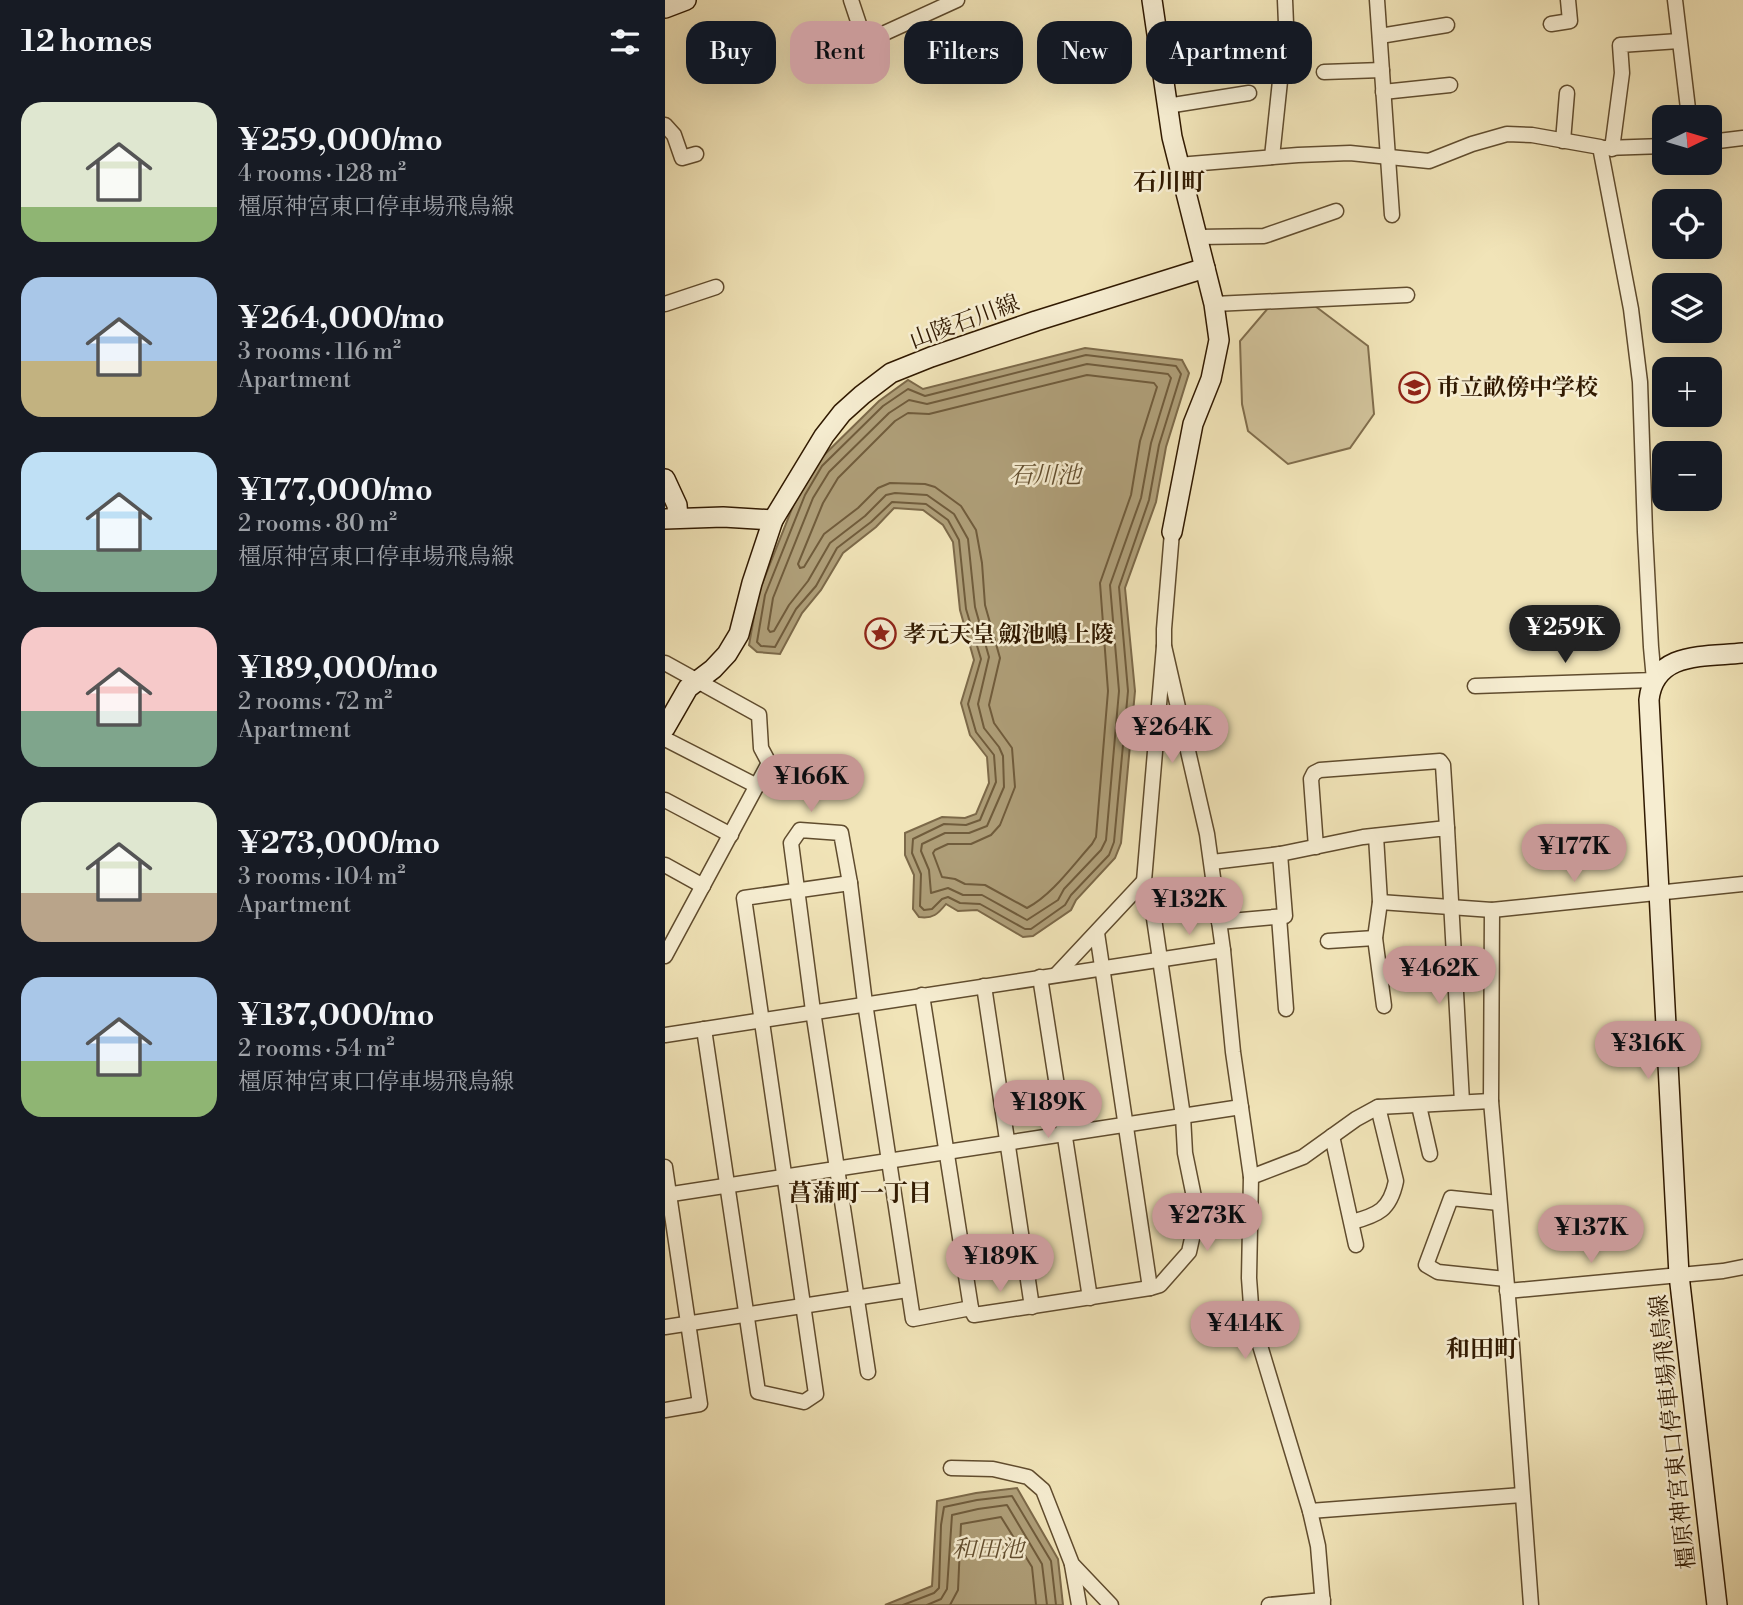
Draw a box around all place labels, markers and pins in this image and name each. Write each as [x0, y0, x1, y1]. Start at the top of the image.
school or university icon: 市立畝傍中学校 [1397, 370, 1431, 404]
place label: 市立畝傍中学校 [1437, 374, 1598, 402]
pin: ¥259K [1516, 606, 1614, 665]
place icon: 孝元天皇 劔池嶋上陵 [863, 617, 897, 651]
place label: 孝元天皇 劔池嶋上陵 [903, 621, 1114, 649]
pin: ¥264K [1123, 706, 1221, 765]
pin: ¥166K [762, 754, 860, 814]
pin: ¥177K [1525, 824, 1623, 884]
pin: ¥132K [1140, 878, 1238, 937]
pin: ¥462K [1390, 946, 1488, 1006]
pin: ¥316K [1599, 1021, 1697, 1081]
pin: ¥189K [999, 1080, 1097, 1140]
pin: ¥273K [1158, 1194, 1256, 1253]
pin: ¥137K [1542, 1206, 1640, 1265]
pin: ¥189K [951, 1234, 1049, 1294]
pin: ¥414K [1196, 1302, 1294, 1361]

